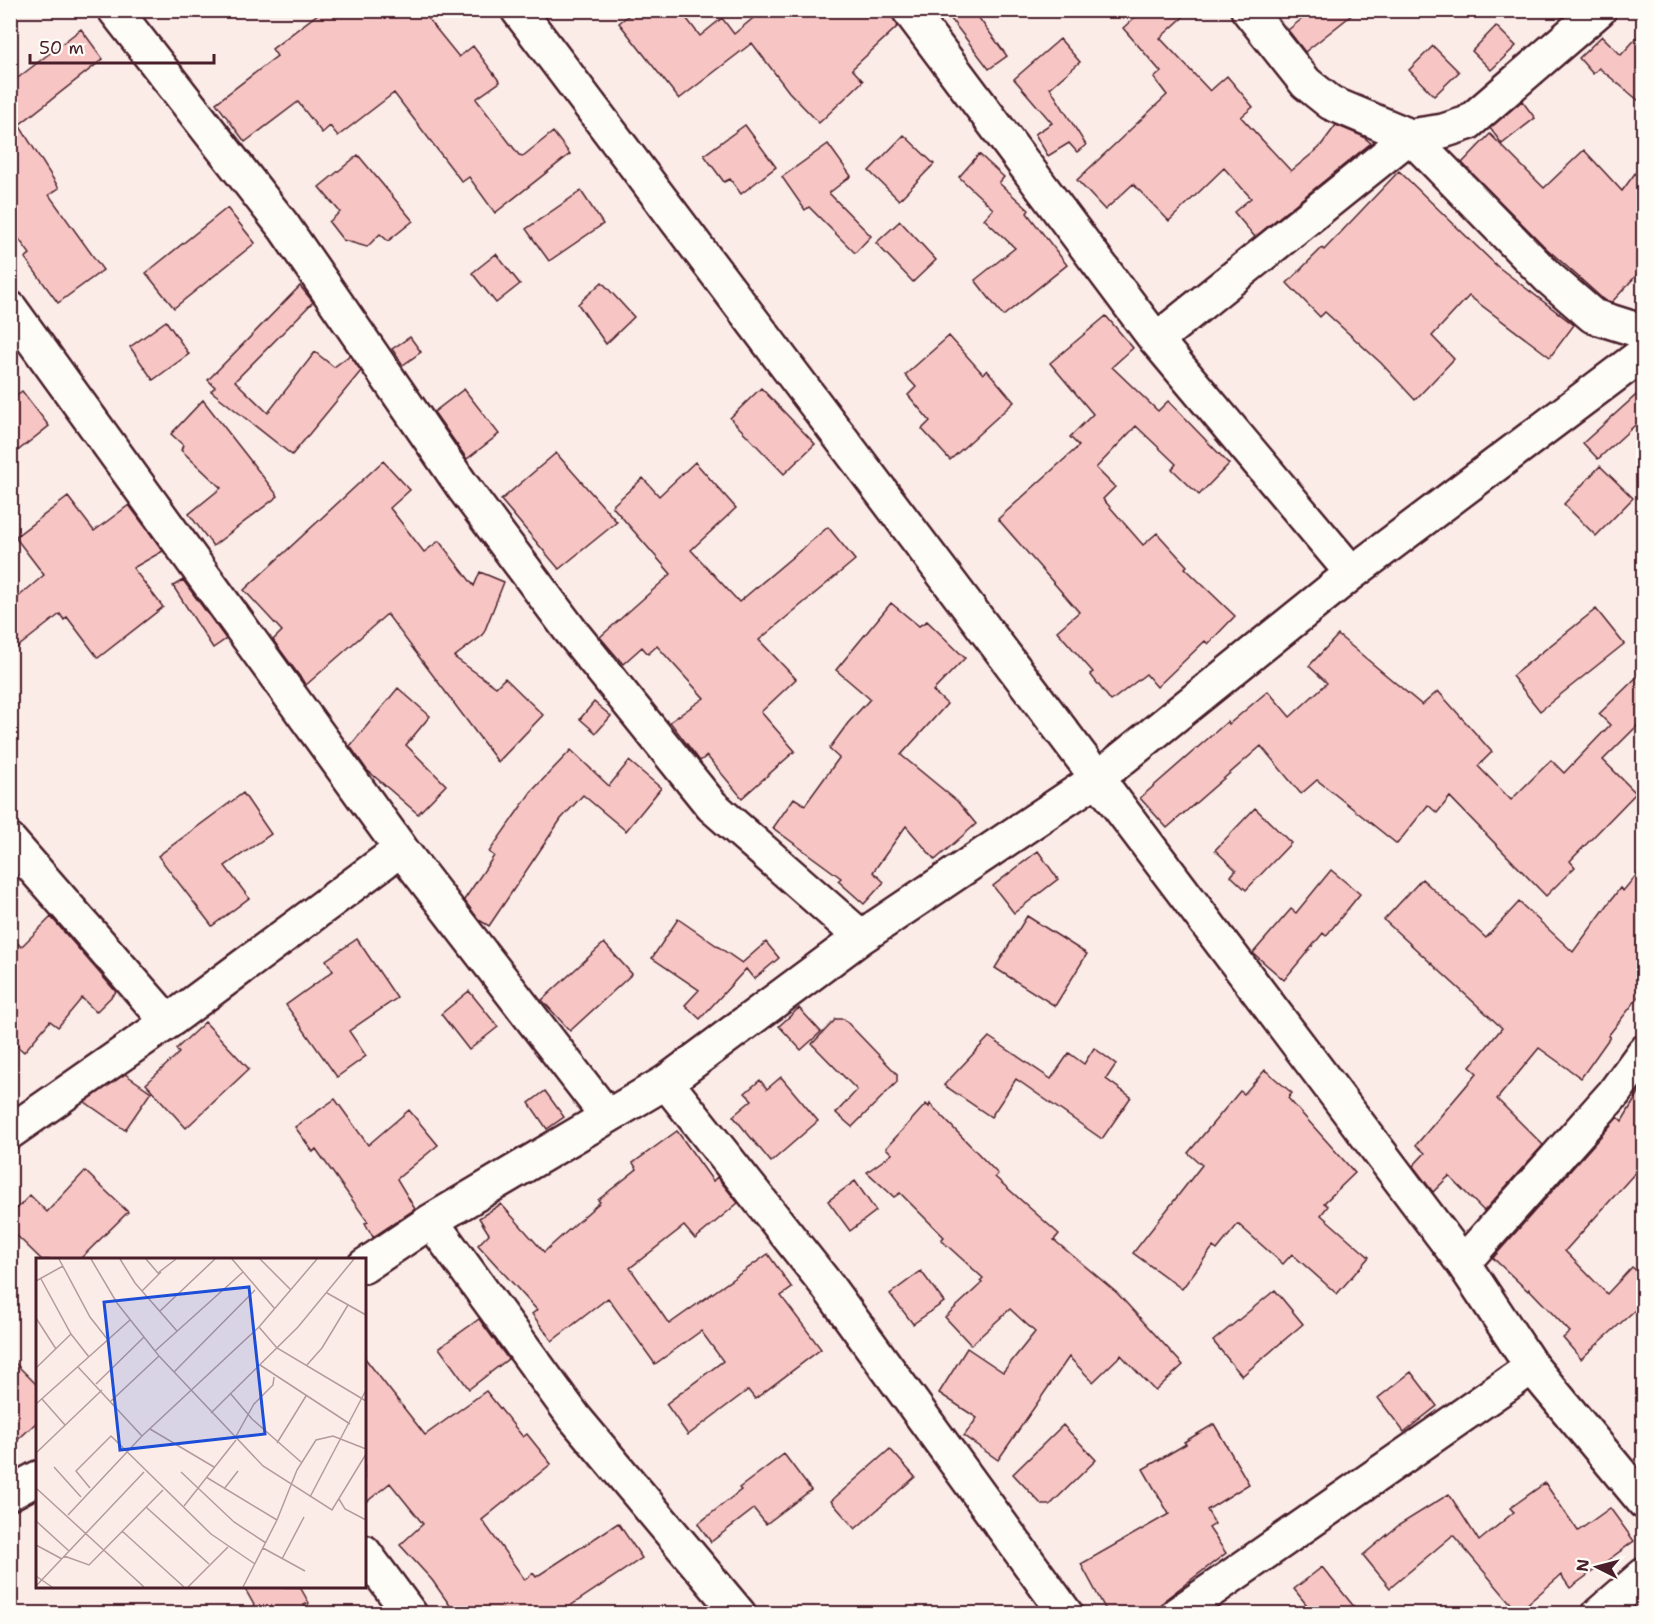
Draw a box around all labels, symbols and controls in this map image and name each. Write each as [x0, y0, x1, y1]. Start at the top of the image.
scale bar [30, 27, 214, 65]
text: 50 m [39, 36, 84, 60]
inset map [36, 1258, 366, 1588]
north arrow [1567, 1537, 1627, 1597]
text: N [1571, 1558, 1594, 1573]

